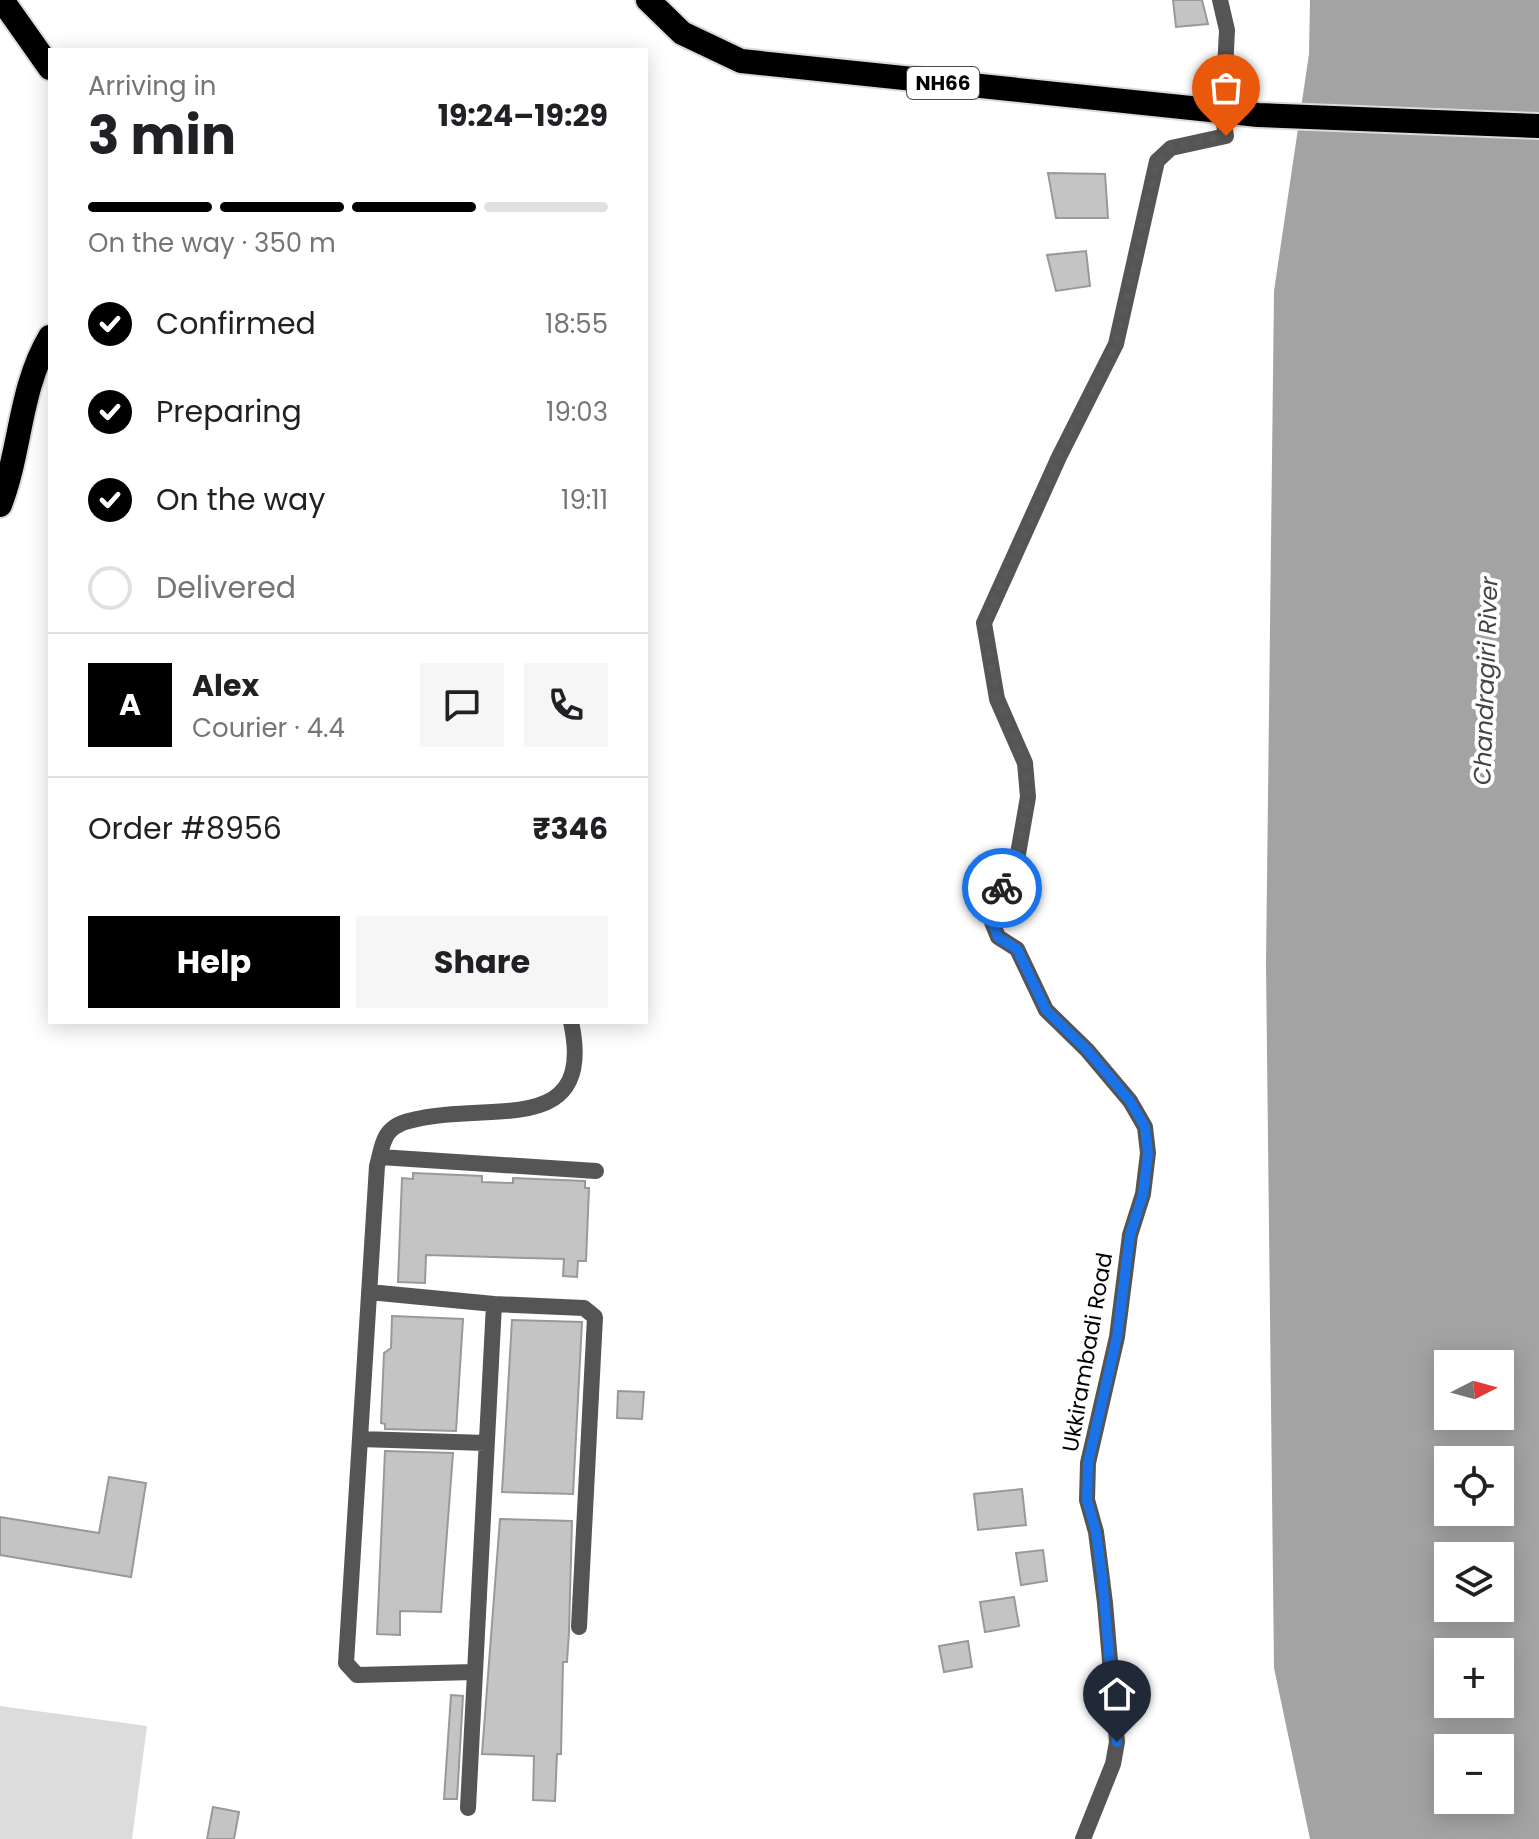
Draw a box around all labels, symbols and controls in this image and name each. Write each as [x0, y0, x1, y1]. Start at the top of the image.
pin [1192, 54, 1260, 136]
icon: bag [1204, 66, 1248, 110]
road number: NH66 [907, 67, 979, 99]
text: Arriving in [88, 68, 217, 104]
text: 19:24–19:29 [438, 94, 608, 137]
text: 3 min [88, 99, 236, 172]
text: On the way · 350 m [88, 225, 336, 261]
icon: check [88, 302, 132, 346]
text: Confirmed [156, 302, 316, 345]
text: 18:55 [545, 306, 608, 342]
icon: check [88, 390, 132, 434]
text: Preparing [156, 390, 302, 433]
text: 19:03 [546, 394, 608, 430]
icon: check [88, 478, 132, 522]
text: On the way [156, 478, 325, 521]
text: 19:11 [561, 482, 608, 518]
text: Delivered [156, 566, 296, 609]
water label: Chandragiri River [1465, 575, 1506, 786]
button: chat [420, 663, 504, 747]
button: phone [524, 663, 608, 747]
text: Alex [192, 664, 259, 707]
text: A [119, 683, 141, 726]
text: Courier · 4.4 [192, 710, 345, 746]
text: Order #8956 [88, 807, 282, 850]
text: ₹346 [532, 807, 608, 850]
courier [962, 848, 1042, 928]
icon: bike [980, 866, 1024, 910]
button: Help [88, 916, 340, 1008]
button: Share [356, 916, 608, 1008]
street label: Ukkirambadi Road [1055, 1250, 1120, 1454]
north arrow [1434, 1350, 1514, 1430]
map controls [1434, 1350, 1514, 1814]
button: locate [1434, 1446, 1514, 1526]
button: layers [1434, 1542, 1514, 1622]
button: + [1434, 1638, 1514, 1718]
pin [1083, 1660, 1151, 1742]
icon: home [1095, 1672, 1139, 1716]
button: − [1434, 1734, 1514, 1814]

